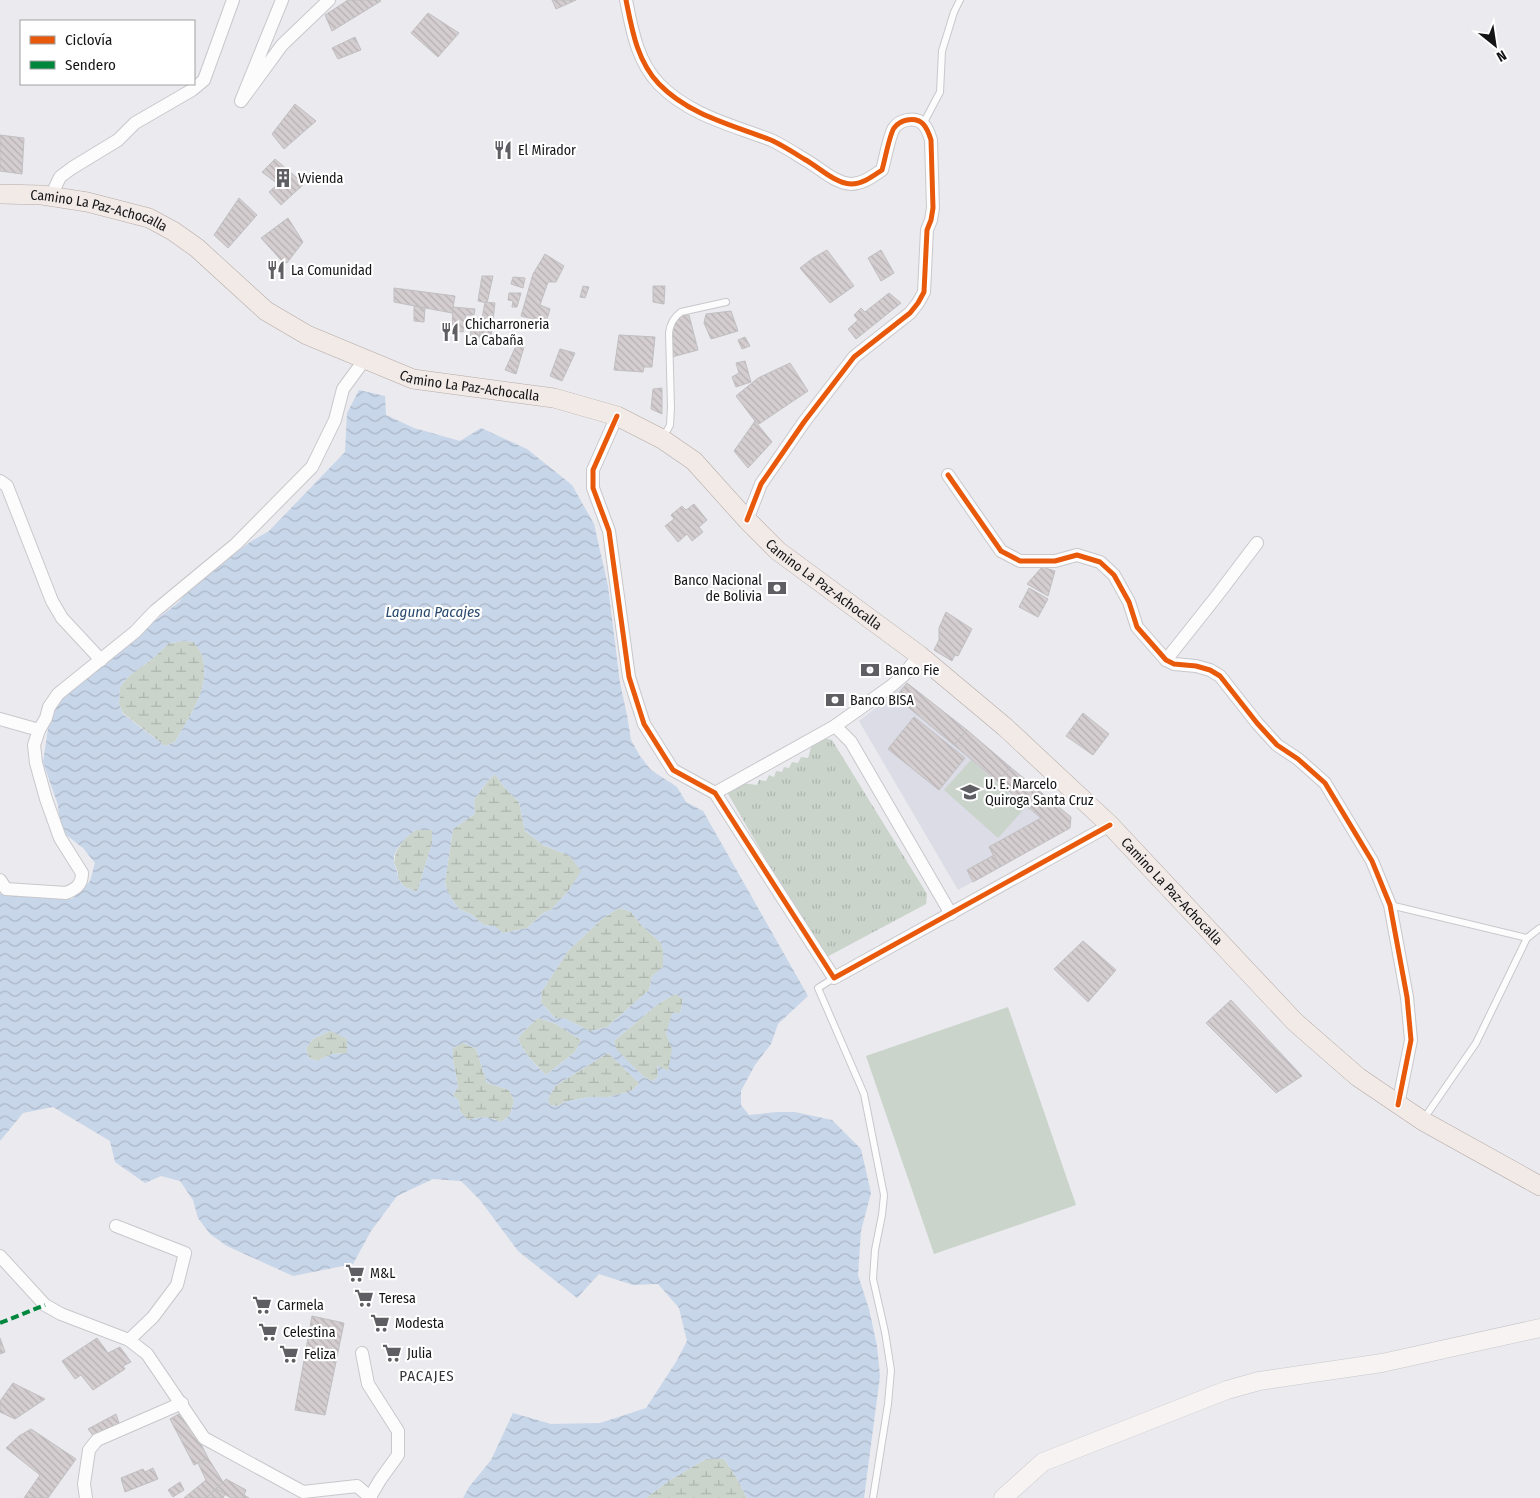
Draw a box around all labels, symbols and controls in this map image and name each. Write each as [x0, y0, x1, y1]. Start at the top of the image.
legend [20, 20, 195, 85]
north arrow [1470, 20, 1520, 70]
text: Ciclovía [65, 31, 112, 49]
text: N [1493, 46, 1509, 65]
text: Sendero [65, 56, 116, 74]
restaurant icon: El Mirador [492, 139, 514, 161]
place label: El Mirador [518, 142, 576, 159]
building icon: Vvienda [272, 167, 294, 189]
place label: Vvienda [298, 170, 344, 187]
street label: Camino La Paz-Achocalla [30, 187, 170, 235]
restaurant icon: La Comunidad [265, 259, 287, 281]
place label: La Comunidad [291, 262, 372, 279]
place label: Chicharroneria La Cabaña [465, 316, 550, 349]
restaurant icon: Chicharroneria La Cabaña [439, 321, 461, 343]
street label: Camino La Paz-Achocalla [397, 366, 541, 405]
street label: Camino La Paz-Achocalla [762, 536, 885, 634]
place label: Banco Nacional de Bolivia [674, 572, 762, 605]
bank icon: Banco Nacional de Bolivia [766, 577, 788, 599]
water label: Laguna Pacajes [386, 603, 481, 621]
bank icon: Banco Fie [859, 659, 881, 681]
place label: Banco Fie [885, 662, 939, 679]
bank icon: Banco BISA [824, 689, 846, 711]
place label: Banco BISA [850, 692, 914, 709]
place label: U. E. Marcelo Quiroga Santa Cruz [985, 776, 1094, 809]
school or university icon: U. E. Marcelo Quiroga Santa Cruz [959, 781, 981, 803]
street label: Camino La Paz-Achocalla [1117, 834, 1226, 949]
supermarket icon: M&L [344, 1262, 366, 1284]
place label: M&L [370, 1265, 395, 1282]
supermarket icon: Teresa [353, 1287, 375, 1309]
place label: Teresa [379, 1290, 416, 1307]
supermarket icon: Carmela [251, 1294, 273, 1316]
place label: Carmela [277, 1297, 324, 1314]
supermarket icon: Modesta [369, 1312, 391, 1334]
place label: Modesta [395, 1315, 444, 1332]
supermarket icon: Celestina [257, 1321, 279, 1343]
place label: Celestina [283, 1324, 336, 1341]
supermarket icon: Julia [381, 1342, 403, 1364]
supermarket icon: Feliza [278, 1343, 300, 1365]
place label: Julia [407, 1345, 432, 1362]
place label: Feliza [304, 1346, 336, 1363]
district label: PACAJES [399, 1367, 455, 1385]

